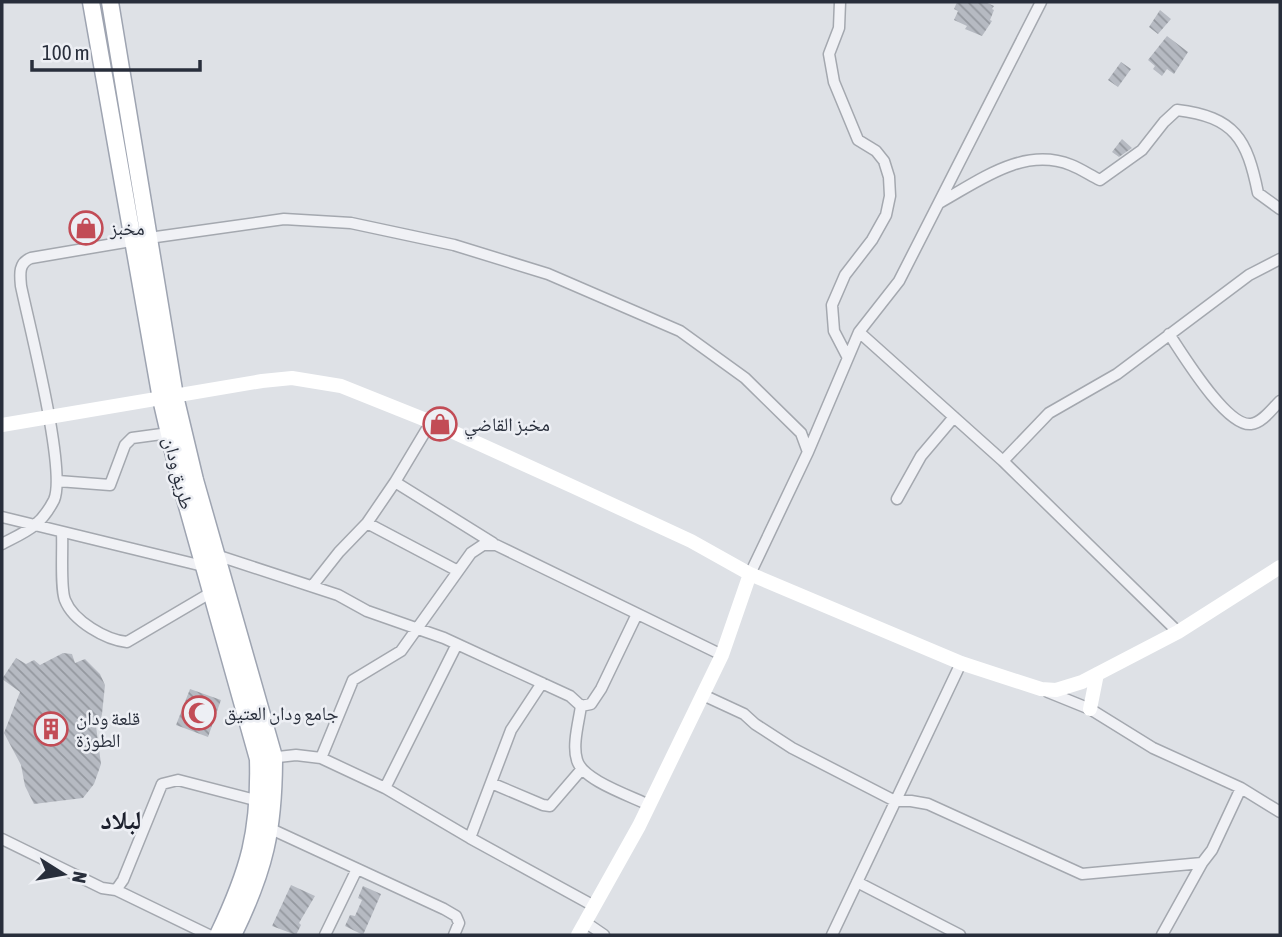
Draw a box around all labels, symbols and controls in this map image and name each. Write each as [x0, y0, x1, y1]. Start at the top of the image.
scale bar [32, 28, 200, 72]
text: 100 m [42, 40, 90, 64]
shop icon: مخبز [67, 209, 105, 247]
place label: مخبز [109, 217, 145, 240]
shop icon: مخبز القاضي [421, 405, 459, 443]
place label: مخبز القاضي [464, 413, 550, 440]
street label: طريق ودان [158, 434, 199, 512]
mosque icon: جامع ودان العتيق [180, 694, 218, 732]
place label: جامع ودان العتيق [224, 702, 339, 726]
place label: قلعة ودان الطوزة [76, 707, 140, 752]
building icon: قلعة ودان الطوزة [32, 710, 70, 748]
district label: لبلاد [101, 805, 141, 835]
north arrow [28, 839, 98, 909]
text: N [68, 870, 92, 885]

